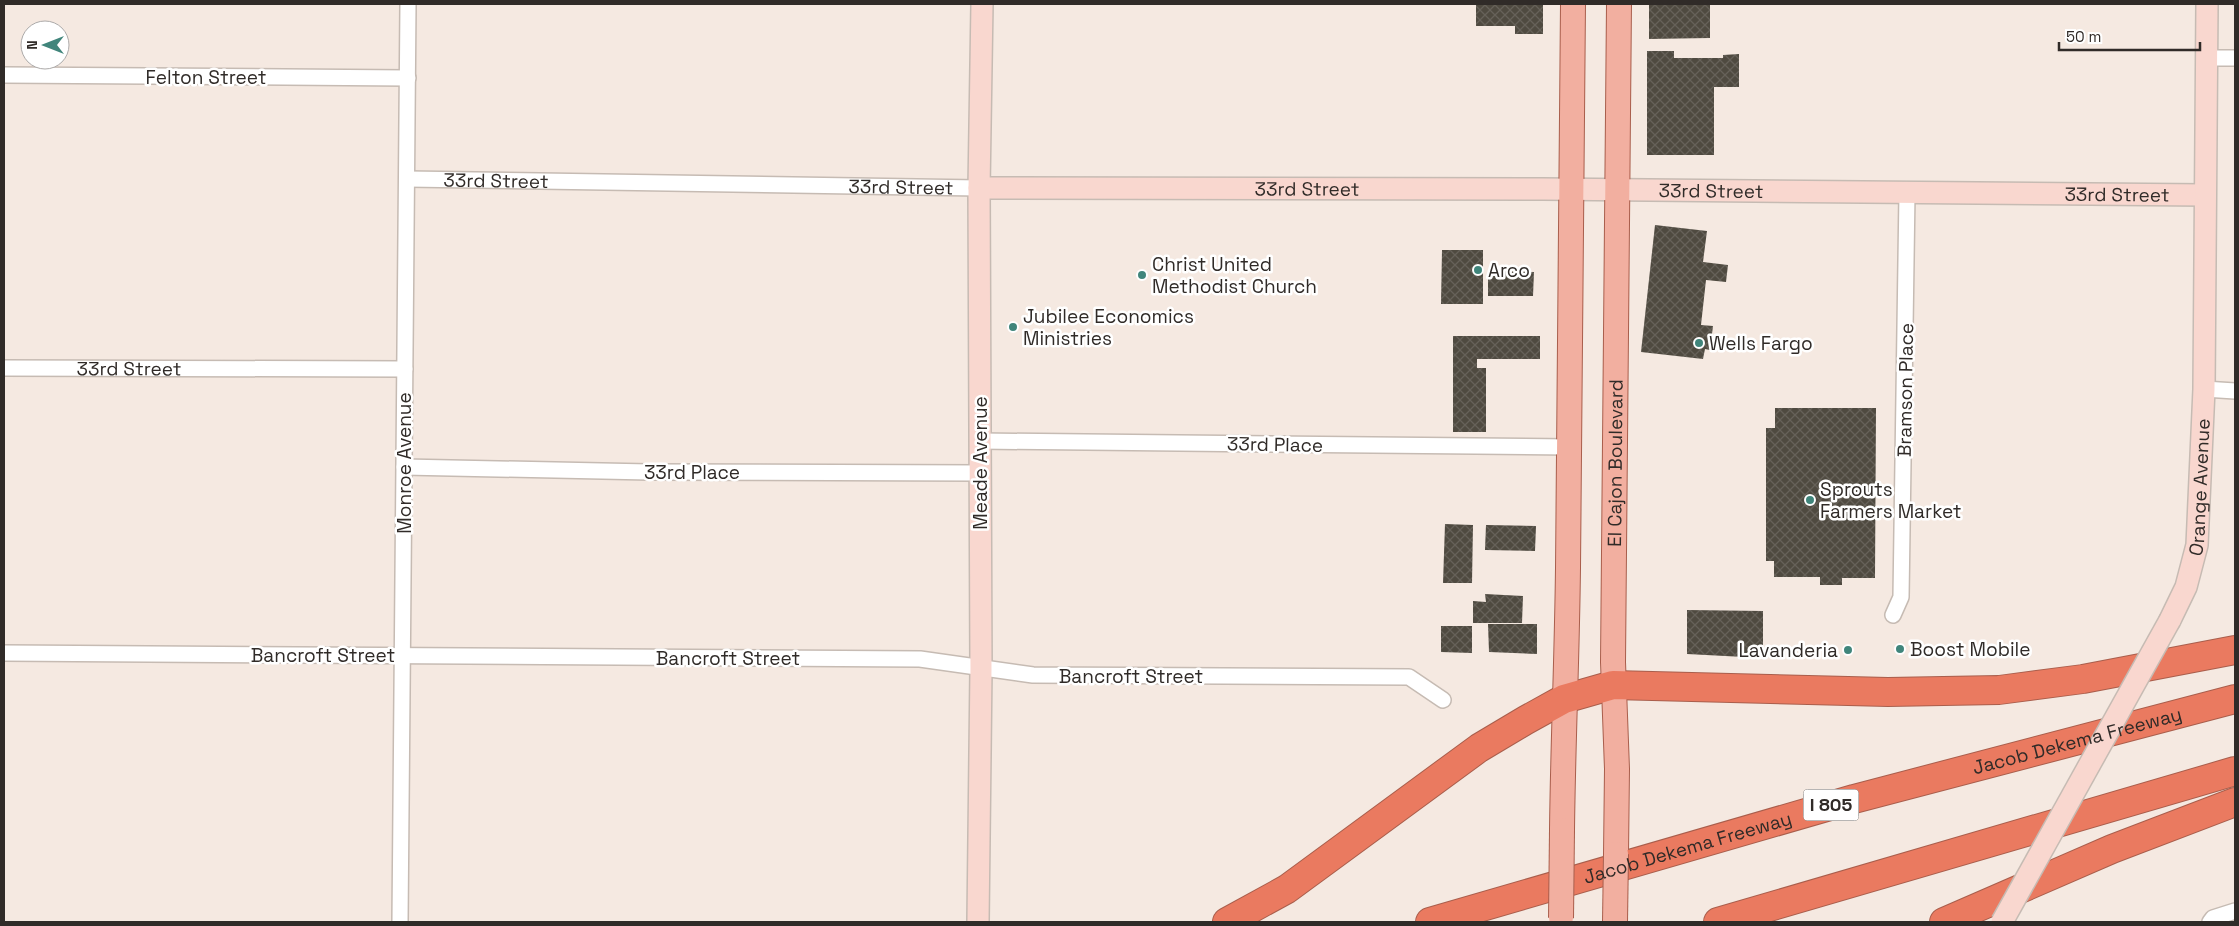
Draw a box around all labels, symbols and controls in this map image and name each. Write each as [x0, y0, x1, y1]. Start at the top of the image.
north arrow [20, 20, 70, 70]
scale bar [2059, 20, 2200, 52]
text: 50 m [2066, 27, 2101, 46]
text: N [23, 40, 41, 50]
street label: Felton Street [146, 65, 266, 90]
street label: 33rd Street [443, 168, 549, 194]
street label: 33rd Street [848, 174, 954, 201]
street label: 33rd Street [1254, 176, 1360, 202]
street label: 33rd Street [1658, 178, 1764, 204]
street label: 33rd Street [2064, 182, 2170, 208]
place label: Christ United Methodist Church [1152, 252, 1317, 299]
place label: Arco [1488, 258, 1530, 283]
marker: Arco [1472, 264, 1484, 276]
marker: Christ United Methodist Church [1136, 269, 1148, 281]
place label: Jubilee Economics Ministries [1023, 304, 1194, 351]
marker: Jubilee Economics Ministries [1007, 321, 1019, 333]
street label: Bramson Place [1892, 323, 1919, 457]
place label: Wells Fargo [1709, 331, 1813, 356]
marker: Wells Fargo [1693, 337, 1705, 349]
street label: 33rd Street [76, 356, 182, 381]
street label: El Cajon Boulevard [1602, 379, 1629, 547]
street label: Monroe Avenue [392, 392, 417, 534]
street label: Meade Avenue [968, 396, 993, 530]
street label: Orange Avenue [2183, 418, 2216, 559]
street label: 33rd Place [1227, 431, 1323, 458]
street label: 33rd Place [644, 460, 740, 485]
place label: Sprouts Farmers Market [1820, 477, 1962, 524]
marker: Sprouts Farmers Market [1804, 494, 1816, 506]
place label: Boost Mobile [1910, 637, 2030, 662]
place label: Lavanderia [1738, 638, 1838, 663]
street label: Bancroft Street [251, 643, 395, 668]
marker: Boost Mobile [1894, 643, 1906, 655]
marker: Lavanderia [1842, 644, 1854, 656]
street label: Bancroft Street [656, 646, 800, 671]
street label: Bancroft Street [1059, 664, 1203, 689]
street label: Jacob Dekema Freeway [1970, 702, 2185, 780]
road number: I 805 [1804, 790, 1858, 820]
street label: Jacob Dekema Freeway [1581, 806, 1795, 890]

